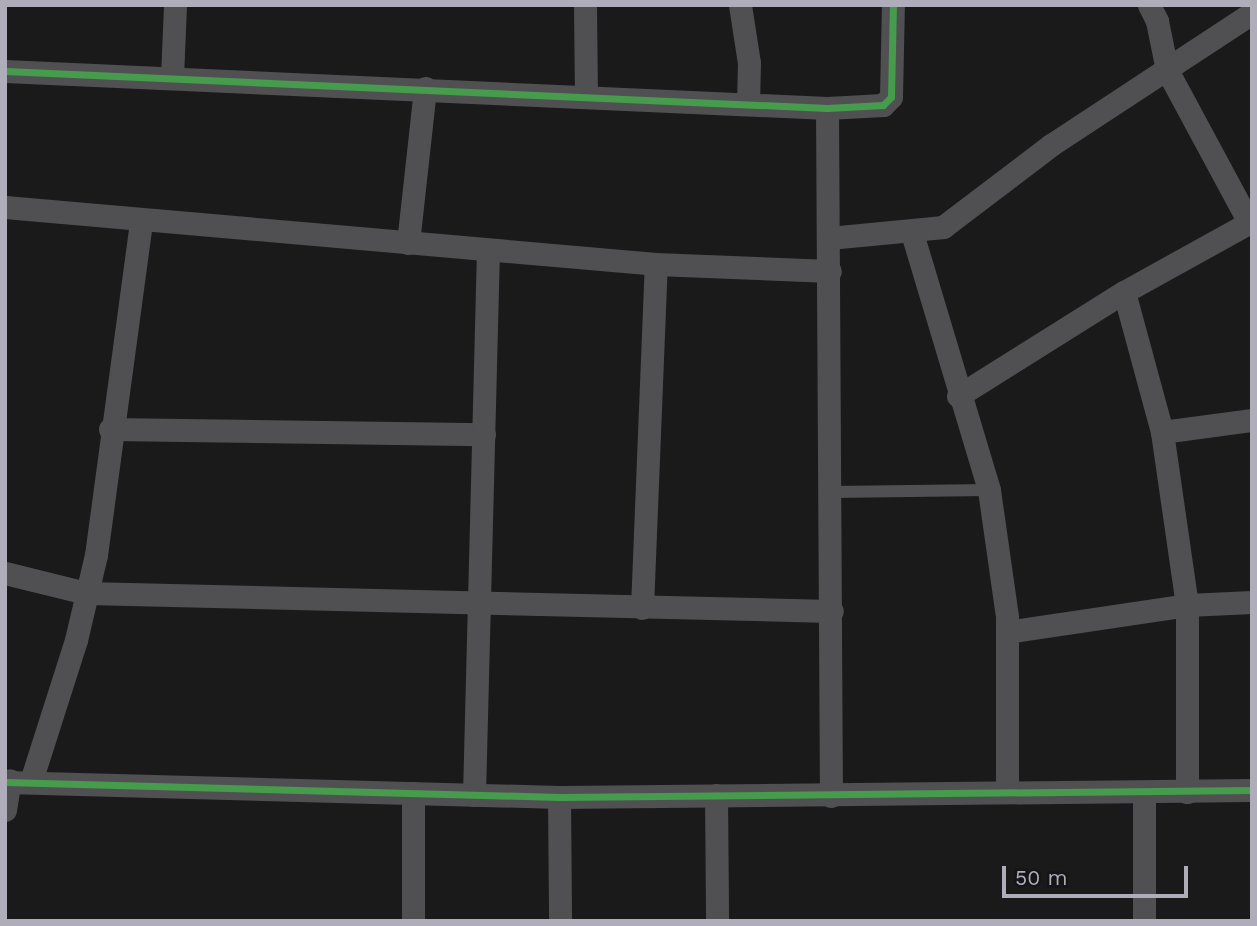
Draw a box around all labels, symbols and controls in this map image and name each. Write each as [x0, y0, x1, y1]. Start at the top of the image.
scale bar [1005, 852, 1190, 896]
text: 50 m [1015, 865, 1067, 890]

